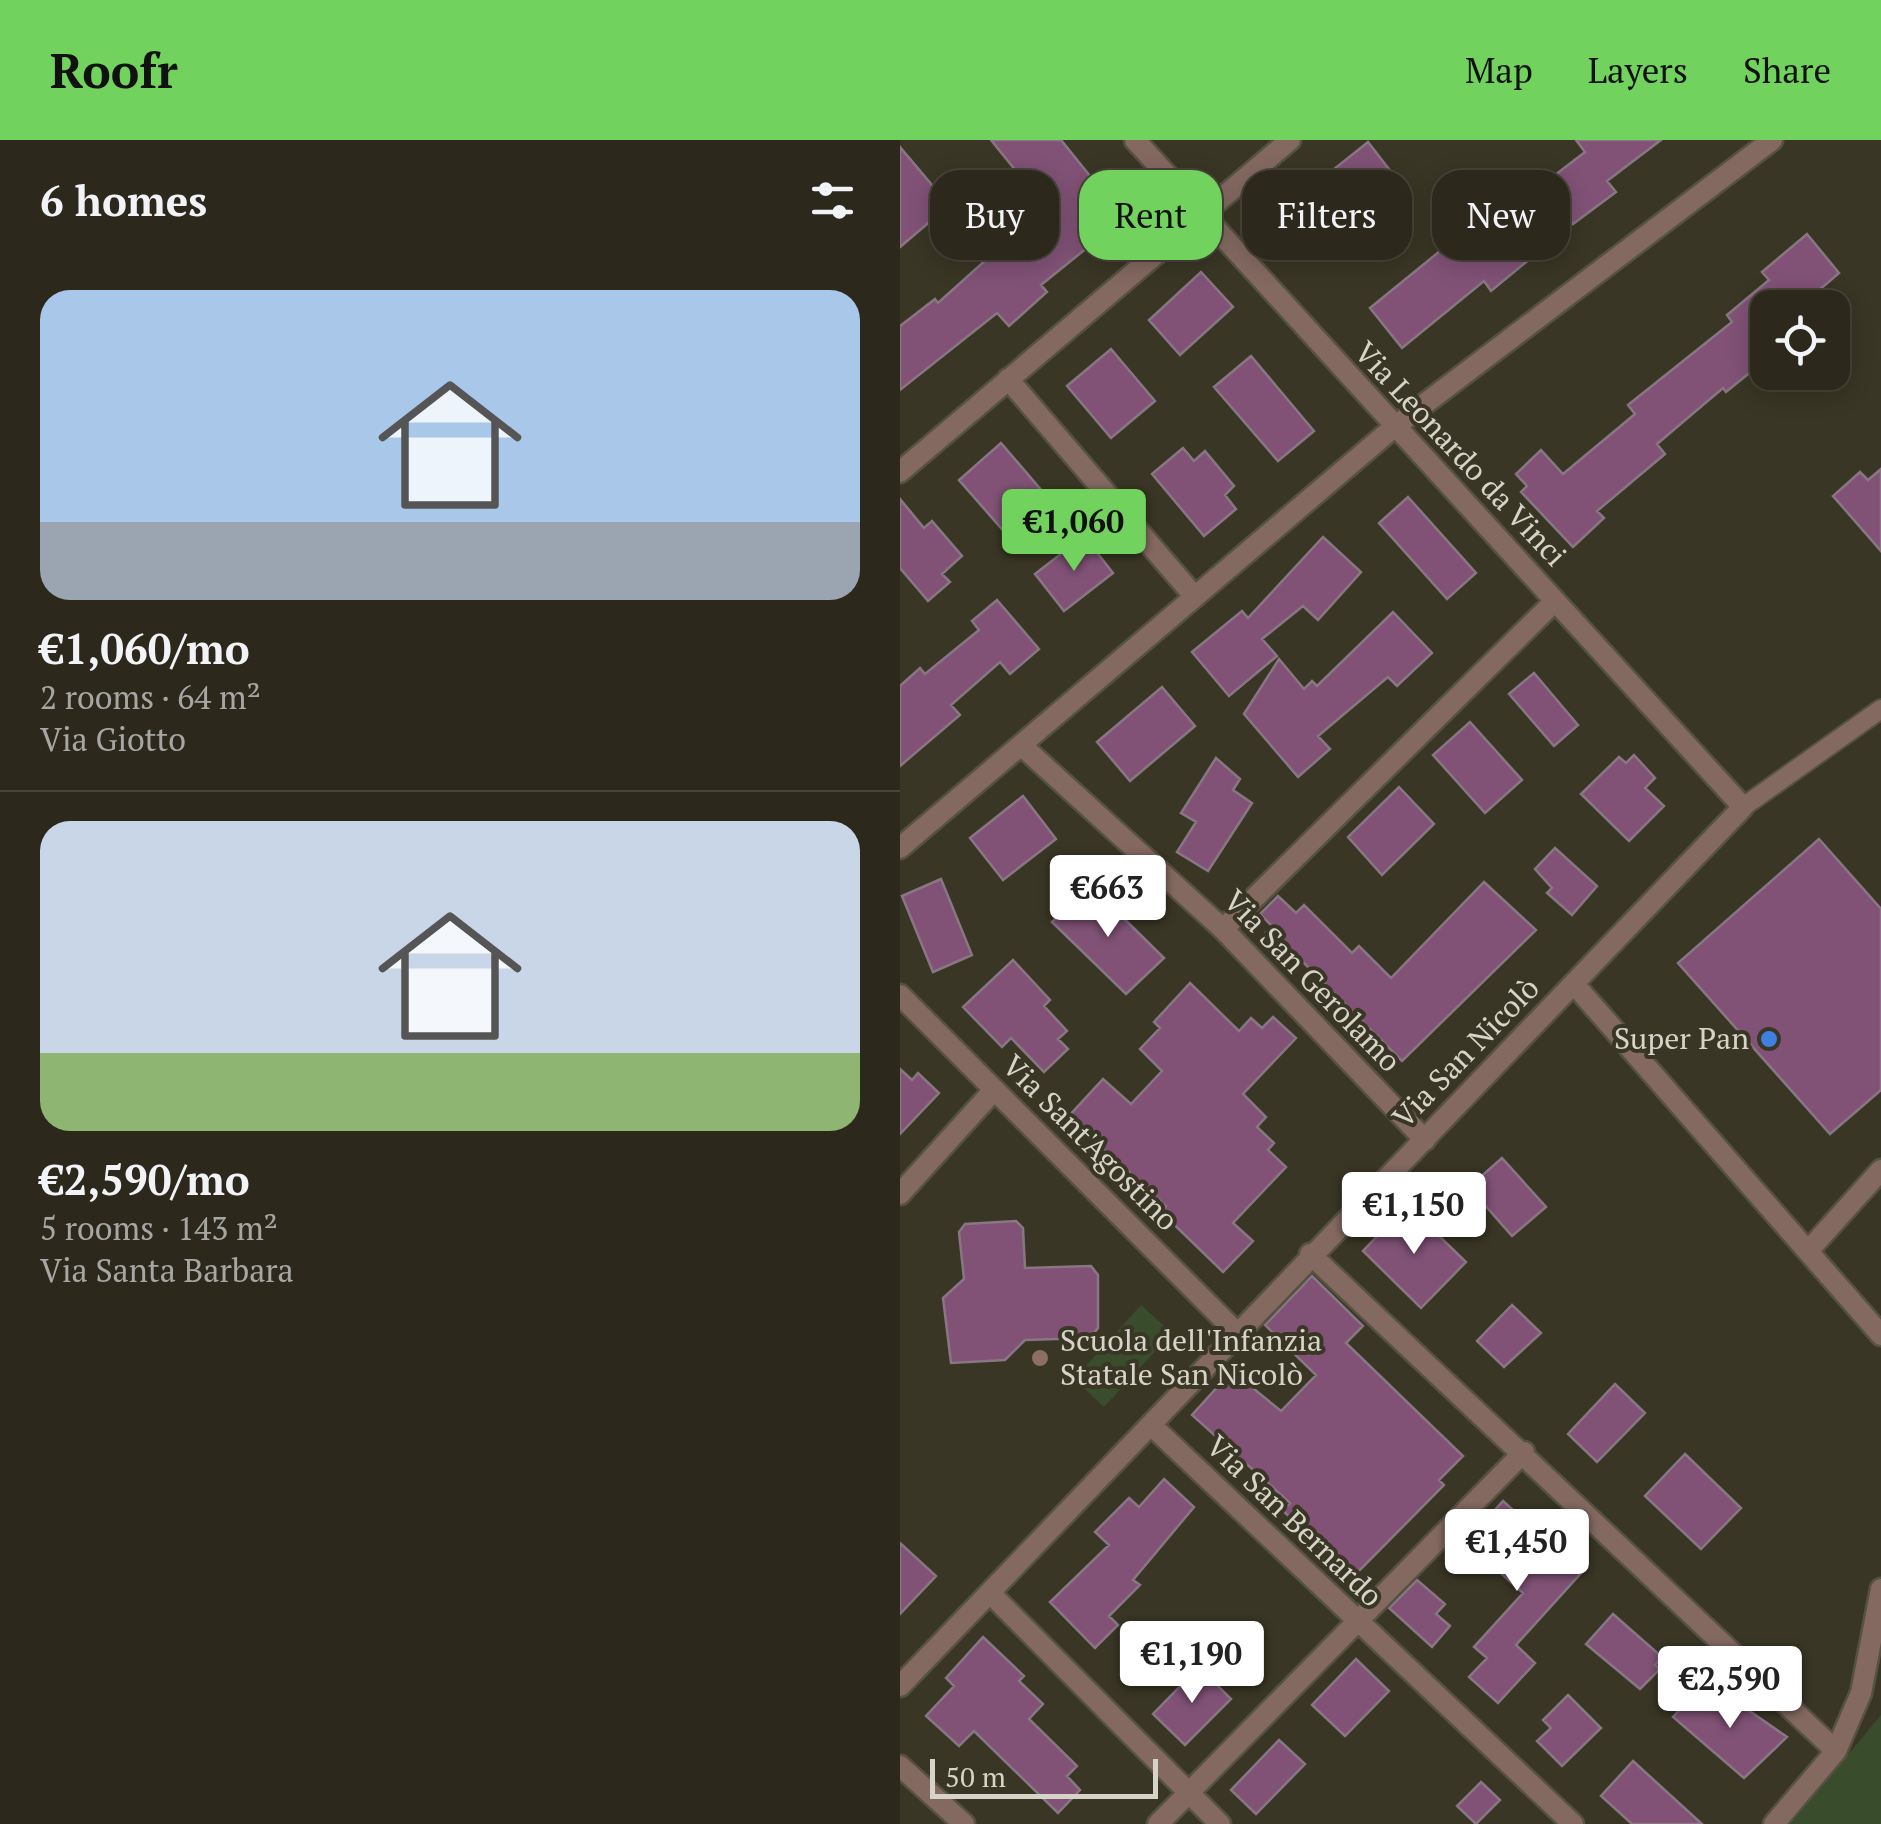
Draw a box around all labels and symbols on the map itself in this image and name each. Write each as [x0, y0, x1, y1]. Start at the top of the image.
street label: Via Leonardo da Vinci [1346, 332, 1576, 574]
pin: €1,060 [993, 489, 1155, 574]
pin: €663 [1049, 855, 1167, 940]
street label: Via San Gerolamo [1215, 881, 1410, 1080]
street label: Via San Nicolò [1383, 968, 1547, 1136]
place label: Super Pan [1614, 1018, 1749, 1058]
marker: Super Pan [1758, 1028, 1780, 1050]
street label: Via Sant'Agostino [994, 1046, 1187, 1239]
pin: €1,150 [1333, 1172, 1495, 1257]
place label: Scuola dell'Infanzia Statale San Nicolò [1060, 1320, 1322, 1394]
marker: Scuola dell'Infanzia Statale San Nicolò [1029, 1347, 1051, 1369]
street label: Via San Bernardo [1198, 1426, 1392, 1615]
pin: €1,450 [1436, 1509, 1598, 1594]
pin: €1,190 [1111, 1621, 1273, 1706]
pin: €2,590 [1649, 1646, 1811, 1731]
scale bar [930, 1754, 1158, 1798]

